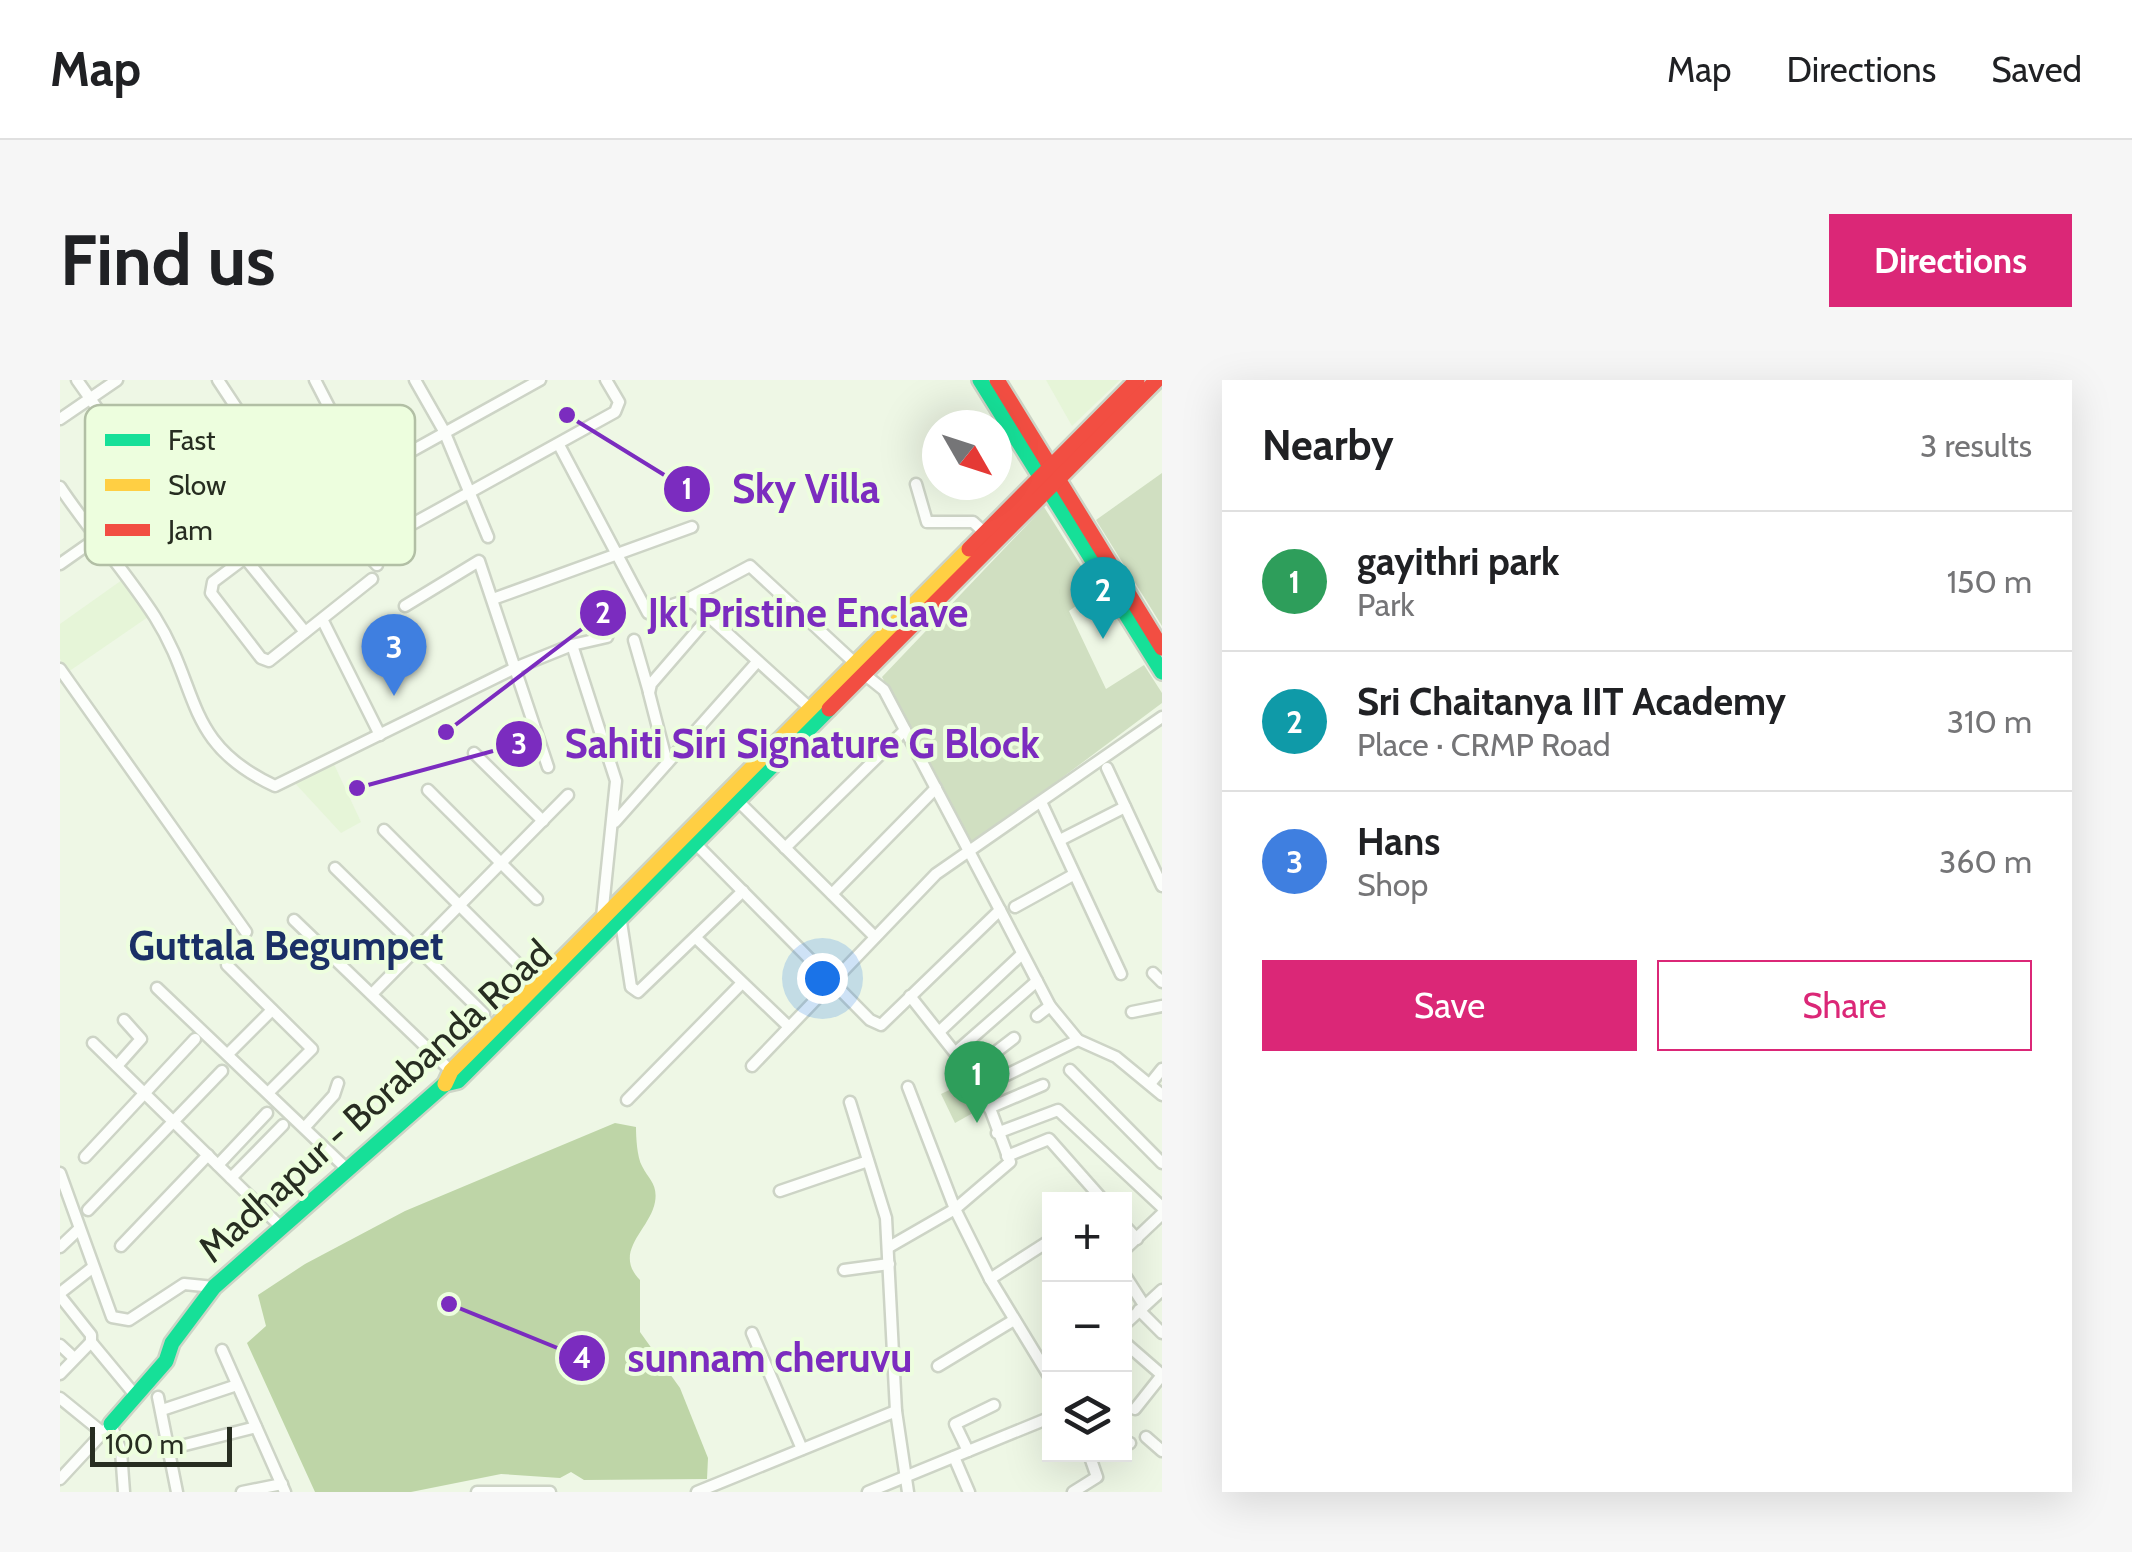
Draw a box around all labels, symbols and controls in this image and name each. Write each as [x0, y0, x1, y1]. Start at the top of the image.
text: Map [50, 40, 141, 98]
text: Map [1667, 48, 1732, 91]
text: Directions [1787, 48, 1936, 91]
text: Saved [1991, 48, 2082, 91]
button: Directions [1829, 214, 2072, 307]
text: Find us [60, 217, 276, 303]
legend [85, 405, 415, 565]
north arrow [922, 410, 1012, 500]
text: Nearby [1262, 419, 1394, 471]
text: Fast [168, 423, 216, 457]
text: 3 results [1920, 426, 2032, 465]
callout: Sky Villa [662, 454, 900, 524]
text: Sky Villa [732, 464, 880, 513]
text: Slow [168, 468, 226, 502]
text: 1 [681, 470, 693, 507]
text: Jam [167, 513, 213, 547]
text: gayithri park [1357, 538, 1560, 585]
pin: 2 [1070, 556, 1136, 639]
text: 1 [1289, 562, 1300, 601]
text: 150 m [1947, 562, 2032, 601]
callout: Jkl Pristine Enclave [578, 578, 988, 648]
text: Park [1357, 585, 1415, 624]
text: Jkl Pristine Enclave [647, 588, 968, 637]
text: 2 [595, 594, 611, 631]
pin: 3 [362, 614, 426, 696]
text: Sri Chaitanya IIT Academy [1357, 678, 1786, 725]
text: 2 [1286, 702, 1303, 741]
text: 310 m [1947, 702, 2032, 741]
callout: Sahiti Siri Signature G Block [494, 709, 1059, 779]
text: Sahiti Siri Signature G Block [564, 719, 1040, 768]
text: 3 [511, 725, 527, 762]
text: Place · CRMP Road [1357, 725, 1611, 764]
text: Hans [1357, 818, 1440, 865]
text: 3 [1286, 842, 1303, 881]
text: 360 m [1939, 842, 2032, 881]
text: Shop [1357, 865, 1428, 904]
district label: Guttala Begumpet [129, 921, 444, 970]
street label: Madhapur - Borabanda Road [188, 929, 561, 1272]
your location [797, 953, 848, 1004]
button: Save [1262, 960, 1637, 1051]
button: Share [1657, 960, 2032, 1051]
pin: 1 [944, 1040, 1010, 1123]
map controls [1042, 1192, 1132, 1462]
button: + [1042, 1192, 1132, 1282]
button: − [1042, 1282, 1132, 1372]
callout: sunnam cheruvu [557, 1323, 932, 1393]
text: sunnam cheruvu [628, 1333, 912, 1382]
text: 4 [573, 1339, 591, 1376]
button: layers [1042, 1372, 1132, 1462]
scale bar [90, 1422, 232, 1466]
text: 100 m [105, 1427, 184, 1461]

